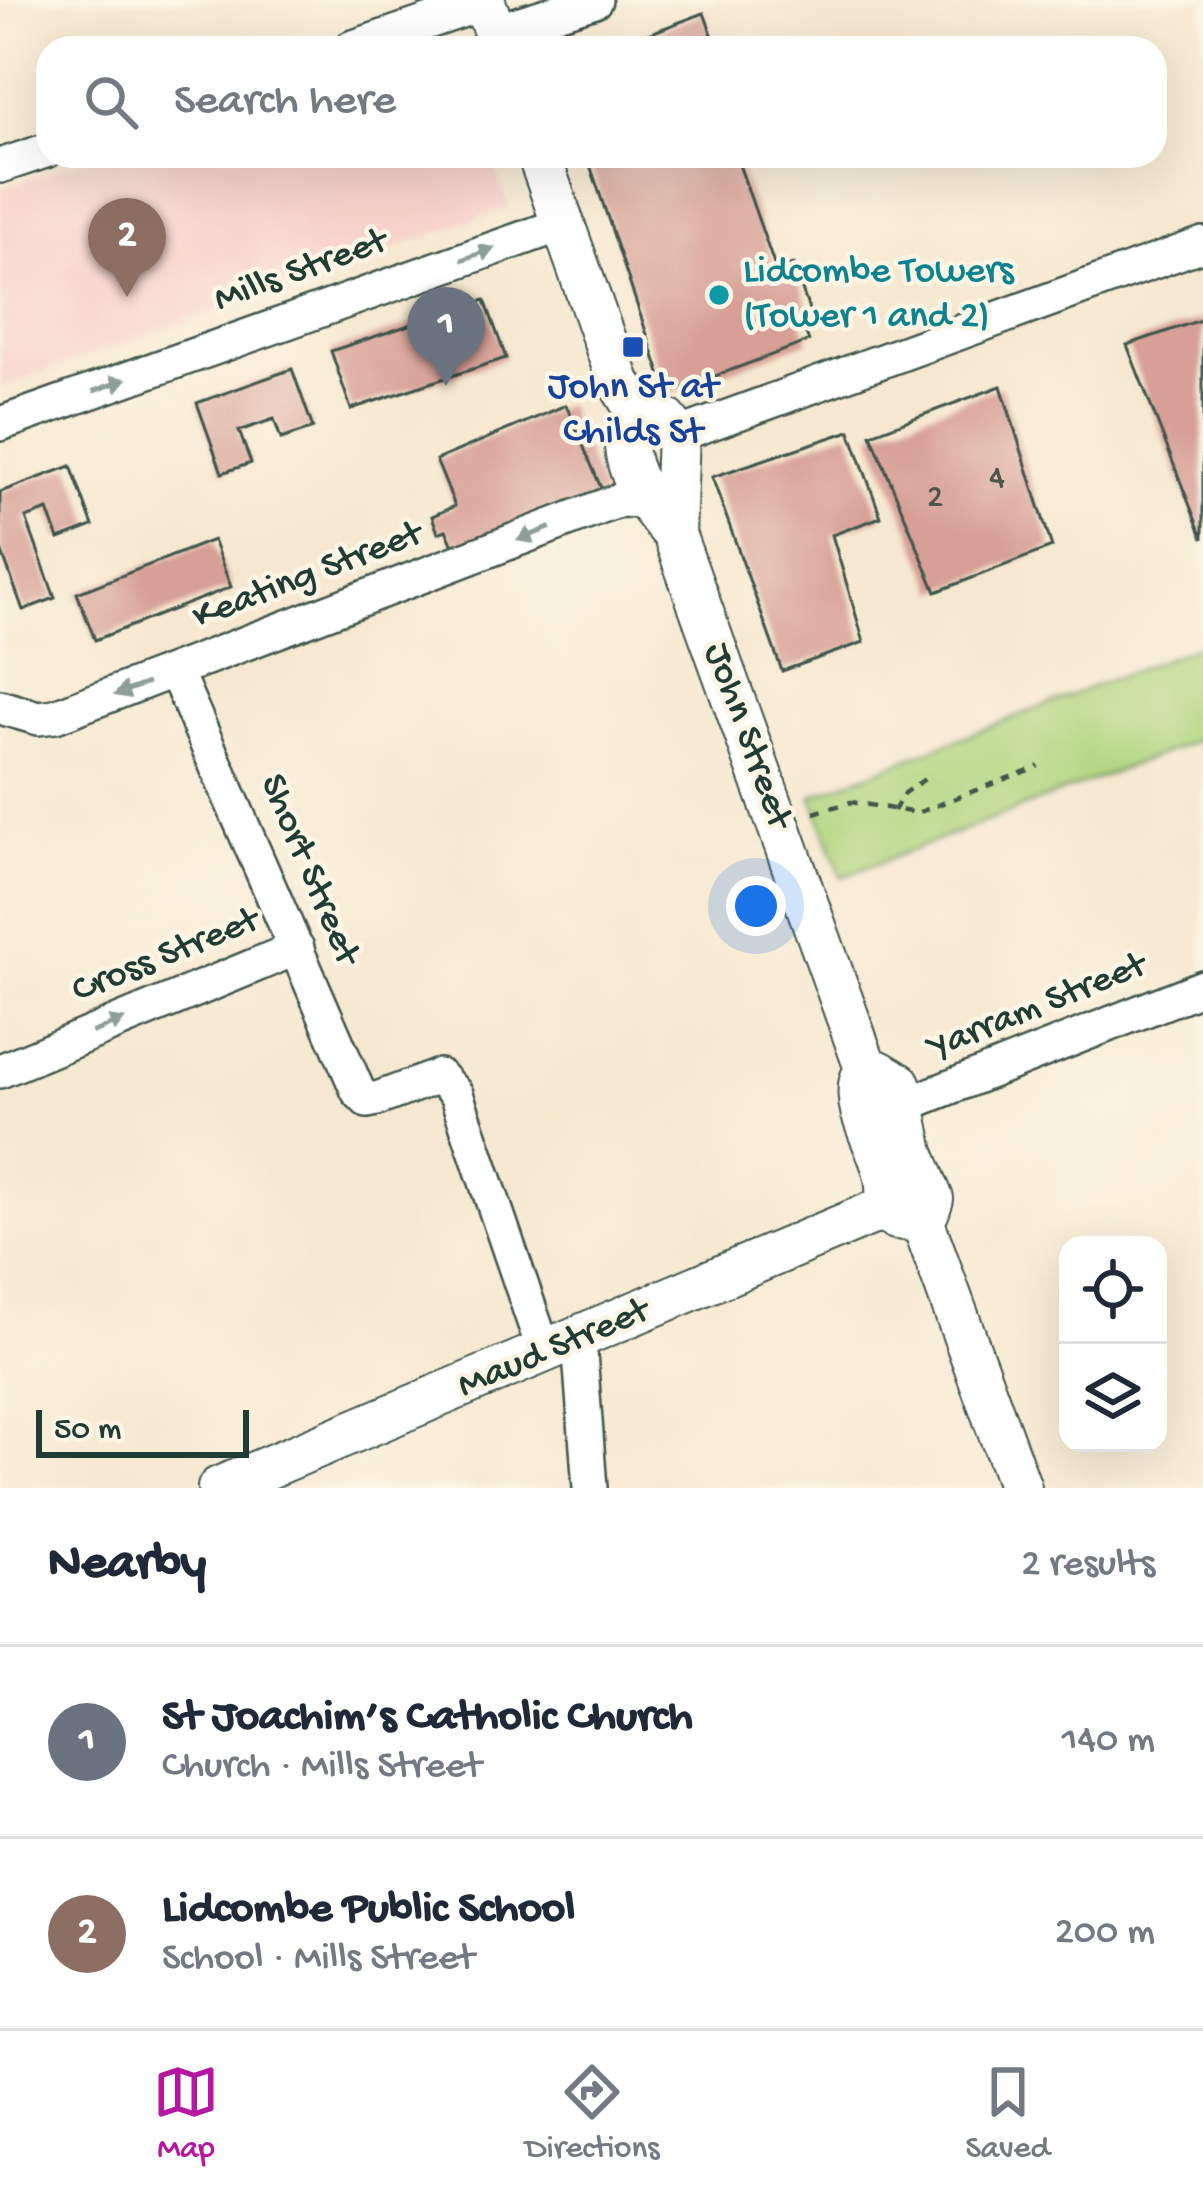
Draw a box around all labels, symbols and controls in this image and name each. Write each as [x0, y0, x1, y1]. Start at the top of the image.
search box [36, 36, 1167, 168]
icon: search [78, 69, 144, 135]
text: Search here [174, 76, 396, 129]
pin: 2 [88, 198, 166, 297]
street label: Mills Street [208, 219, 396, 324]
one-way arrow [460, 244, 496, 262]
place label: Lidcombe Towers (Tower 1 and 2) [743, 250, 1015, 341]
marker: Lidcombe Towers (Tower 1 and 2) [706, 282, 732, 308]
pin: 1 [407, 287, 485, 386]
marker: John St at Childs St [620, 334, 646, 360]
place label: John St at Childs St [548, 366, 721, 457]
one-way arrow [92, 375, 128, 393]
house number: 4 [989, 460, 1005, 498]
house number: 2 [927, 480, 943, 518]
street label: Keating Street [187, 511, 432, 642]
one-way arrow [515, 525, 551, 544]
street label: John Street [691, 637, 802, 838]
one-way arrow [113, 681, 149, 699]
street label: Short Street [247, 768, 370, 975]
your location [726, 876, 786, 936]
street label: Cross Street [66, 898, 269, 1015]
street label: Yarram Street [919, 942, 1156, 1074]
one-way arrow [91, 1016, 127, 1035]
map controls [1059, 1236, 1167, 1452]
button: locate [1059, 1236, 1167, 1344]
street label: Maud Street [452, 1288, 659, 1411]
button: layers [1059, 1344, 1167, 1452]
scale bar [36, 1404, 249, 1457]
text: 50 m [54, 1412, 121, 1450]
text: Nearby [48, 1536, 206, 1596]
text: 2 results [1021, 1543, 1155, 1589]
text: St Joachim’s Catholic Church [162, 1692, 693, 1745]
text: 1 [79, 1719, 95, 1765]
text: 140 m [1062, 1719, 1155, 1765]
text: Church · Mills Street [162, 1745, 481, 1791]
text: Lidcombe Public School [162, 1884, 575, 1937]
text: 2 [77, 1911, 97, 1957]
text: 200 m [1055, 1911, 1155, 1957]
text: School · Mills Street [162, 1937, 474, 1983]
tab: Map [153, 2059, 219, 2169]
tab: Directions [525, 2059, 659, 2169]
tab: Saved [965, 2059, 1050, 2169]

